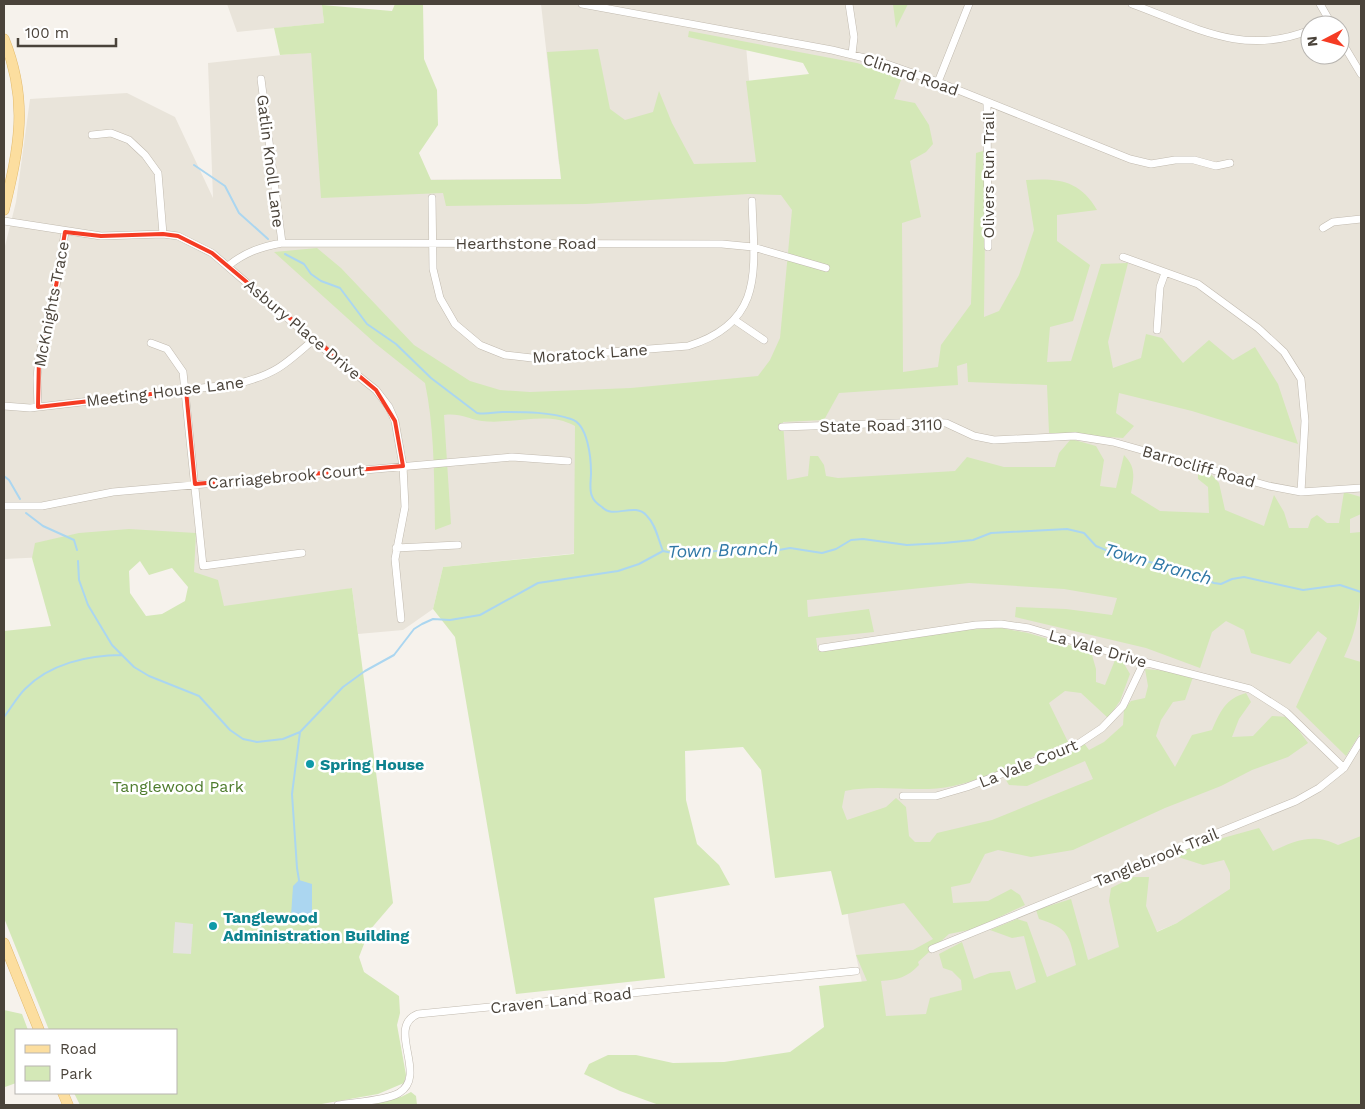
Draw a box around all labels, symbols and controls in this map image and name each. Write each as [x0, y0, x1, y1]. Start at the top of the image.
scale bar [18, 15, 115, 47]
north arrow [1300, 15, 1350, 65]
text: 100 m [25, 24, 69, 42]
text: N [1304, 35, 1321, 47]
street label: Clinard Road [861, 49, 961, 100]
street label: Gatlin Knoll Lane [253, 93, 288, 229]
street label: Olivers Run Trail [979, 111, 998, 239]
street label: Hearthstone Road [456, 234, 596, 253]
street label: McKnights Trace [30, 240, 73, 369]
street label: Asbury Place Drive [241, 275, 365, 384]
street label: Moratock Lane [532, 340, 648, 367]
street label: Meeting House Lane [85, 372, 245, 411]
street label: State Road 3110 [819, 415, 943, 436]
street label: Barrocliff Road [1140, 441, 1257, 492]
street label: Carriagebrook Court [207, 460, 365, 493]
water label: Town Branch [667, 537, 779, 562]
water label: Town Branch [1102, 538, 1214, 589]
street label: La Vale Drive [1047, 625, 1149, 672]
street label: La Vale Court [976, 735, 1080, 792]
place label: Spring House [320, 755, 424, 774]
marker: Spring House [304, 758, 316, 770]
park label: Tanglewood Park [112, 777, 244, 796]
street label: Tanglebrook Trail [1091, 824, 1221, 891]
place label: Tanglewood Administration Building [223, 908, 409, 945]
marker: Tanglewood Administration Building [207, 920, 219, 932]
street label: Craven Land Road [489, 984, 633, 1017]
legend [15, 1029, 178, 1094]
text: Road [60, 1040, 97, 1058]
text: Park [60, 1065, 93, 1083]

